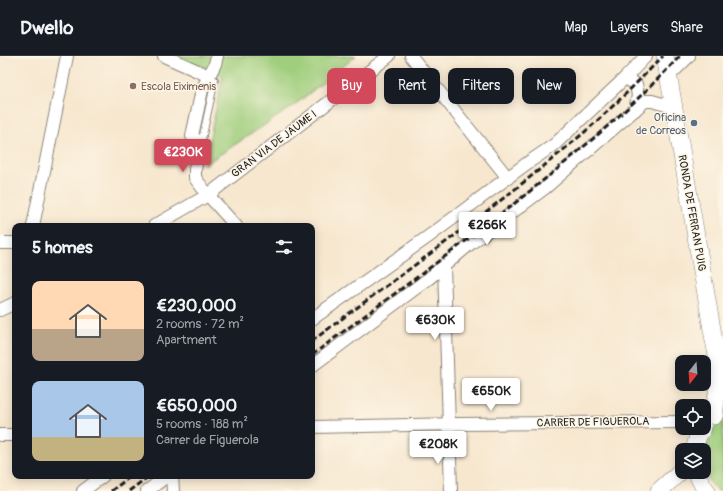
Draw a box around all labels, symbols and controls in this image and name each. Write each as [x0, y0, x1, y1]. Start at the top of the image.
text: Dwello [20, 16, 73, 40]
text: Map [565, 19, 588, 36]
text: Layers [610, 19, 648, 36]
text: Share [670, 19, 703, 36]
chip: Buy [327, 68, 376, 104]
chip: Rent [384, 68, 440, 104]
chip: Filters [448, 68, 514, 104]
chip: New [522, 68, 576, 104]
place label: Escola Eiximenis [141, 80, 216, 93]
marker: Escola Eiximenis [128, 81, 138, 91]
street label: GRAN VIA DE JAUME I [229, 108, 319, 180]
place label: Oficina de Correos [636, 111, 686, 137]
marker: Oficina de Correos [689, 118, 699, 128]
pin: €230K [155, 139, 211, 173]
text: €230K [163, 144, 203, 160]
street label: RONDA DE FERRAN PUIG [675, 154, 709, 272]
pin: €266K [459, 212, 515, 246]
text: €266K [468, 217, 506, 233]
icon: filters [273, 236, 295, 258]
text: 5 homes [32, 237, 93, 258]
text: €230,000 [156, 295, 236, 316]
icon: home [64, 297, 112, 345]
pin: €630K [407, 307, 463, 341]
text: €630K [415, 312, 455, 328]
text: 2 rooms · 72 m² [156, 316, 244, 332]
text: Apartment [156, 332, 217, 348]
north arrow [675, 355, 711, 391]
map controls [675, 355, 711, 479]
pin: €650K [463, 378, 519, 412]
text: €650K [471, 383, 511, 399]
text: €650,000 [156, 395, 237, 416]
icon: home [64, 397, 112, 445]
button: locate [675, 399, 711, 435]
street label: CARRER DE FIGUEROLA [536, 415, 650, 429]
text: 5 rooms · 188 m² [156, 416, 248, 432]
pin: €208K [410, 431, 466, 465]
text: Carrer de Figuerola [156, 432, 259, 448]
text: €208K [418, 436, 458, 452]
button: layers [675, 443, 711, 479]

